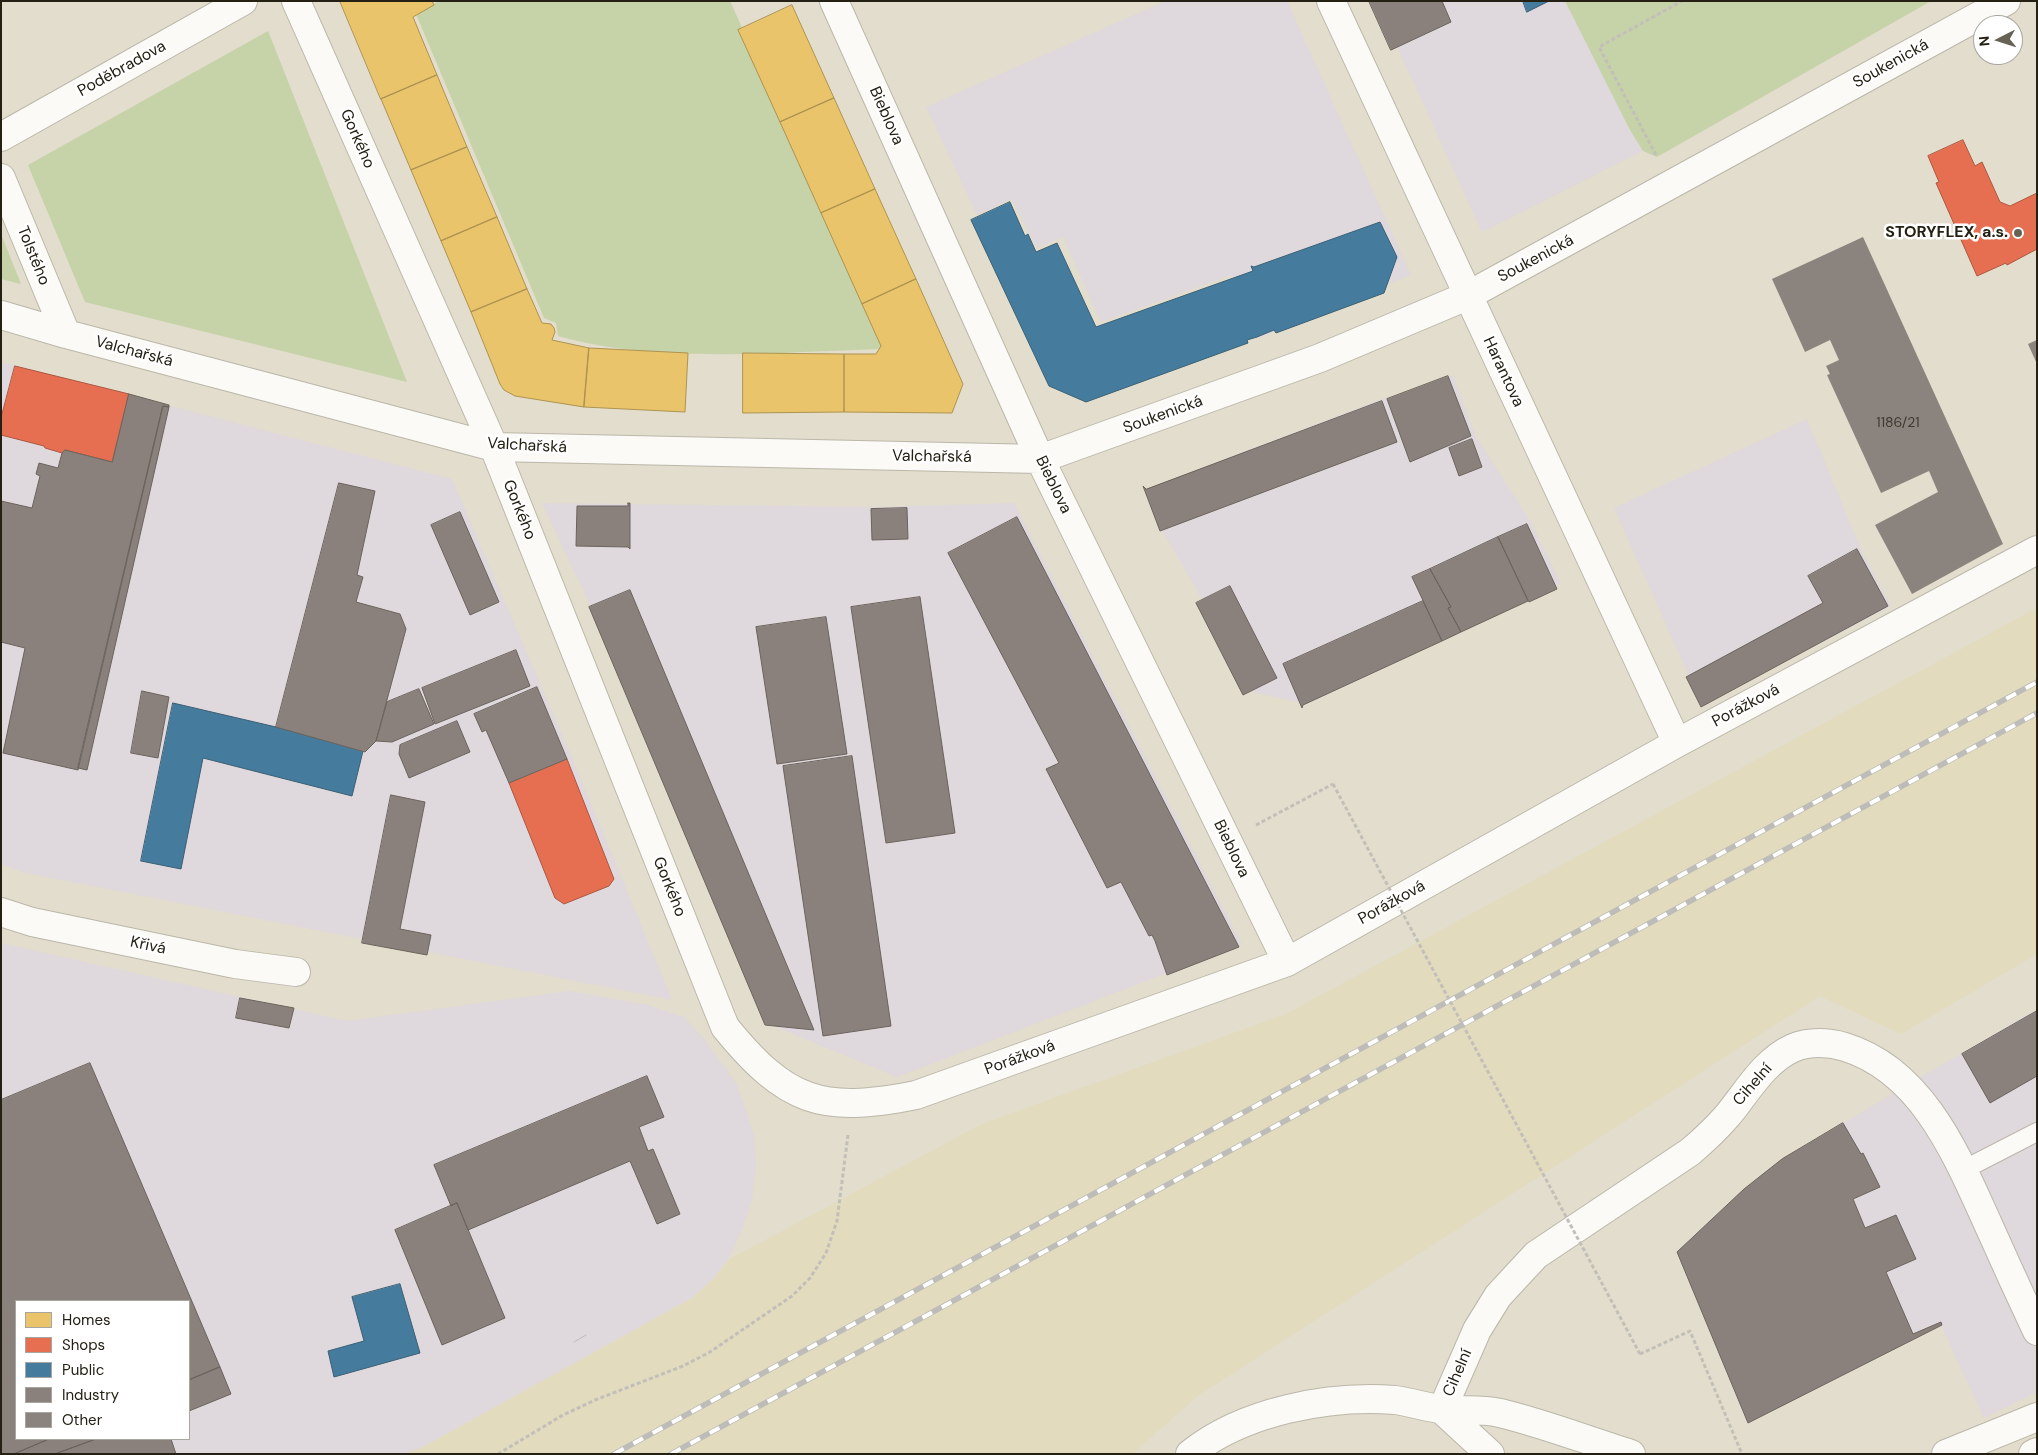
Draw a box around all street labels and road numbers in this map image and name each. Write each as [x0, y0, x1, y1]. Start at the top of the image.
street label: Soukenická [1850, 35, 1932, 93]
street label: Poděbradova [75, 37, 169, 101]
street label: Bieblova [865, 84, 907, 148]
street label: Gorkého [335, 106, 379, 172]
street label: Tolstého [12, 224, 54, 288]
street label: Soukenická [1495, 231, 1577, 287]
street label: Valchařská [93, 332, 175, 372]
street label: Harantova [1478, 334, 1528, 410]
street label: Soukenická [1121, 392, 1205, 438]
street label: Valchařská [487, 434, 567, 458]
street label: Valchařská [892, 447, 972, 467]
street label: Bieblova [1031, 453, 1075, 517]
street label: Gorkého [498, 477, 540, 543]
street label: Porážková [1709, 680, 1783, 732]
street label: Bieblova [1209, 817, 1253, 881]
street label: Gorkého [648, 854, 690, 920]
street label: Porážková [1355, 877, 1429, 929]
street label: Křivá [128, 933, 168, 959]
street label: Porážková [982, 1036, 1058, 1080]
street label: Cihelní [1729, 1060, 1777, 1110]
street label: Cihelní [1439, 1346, 1477, 1400]

